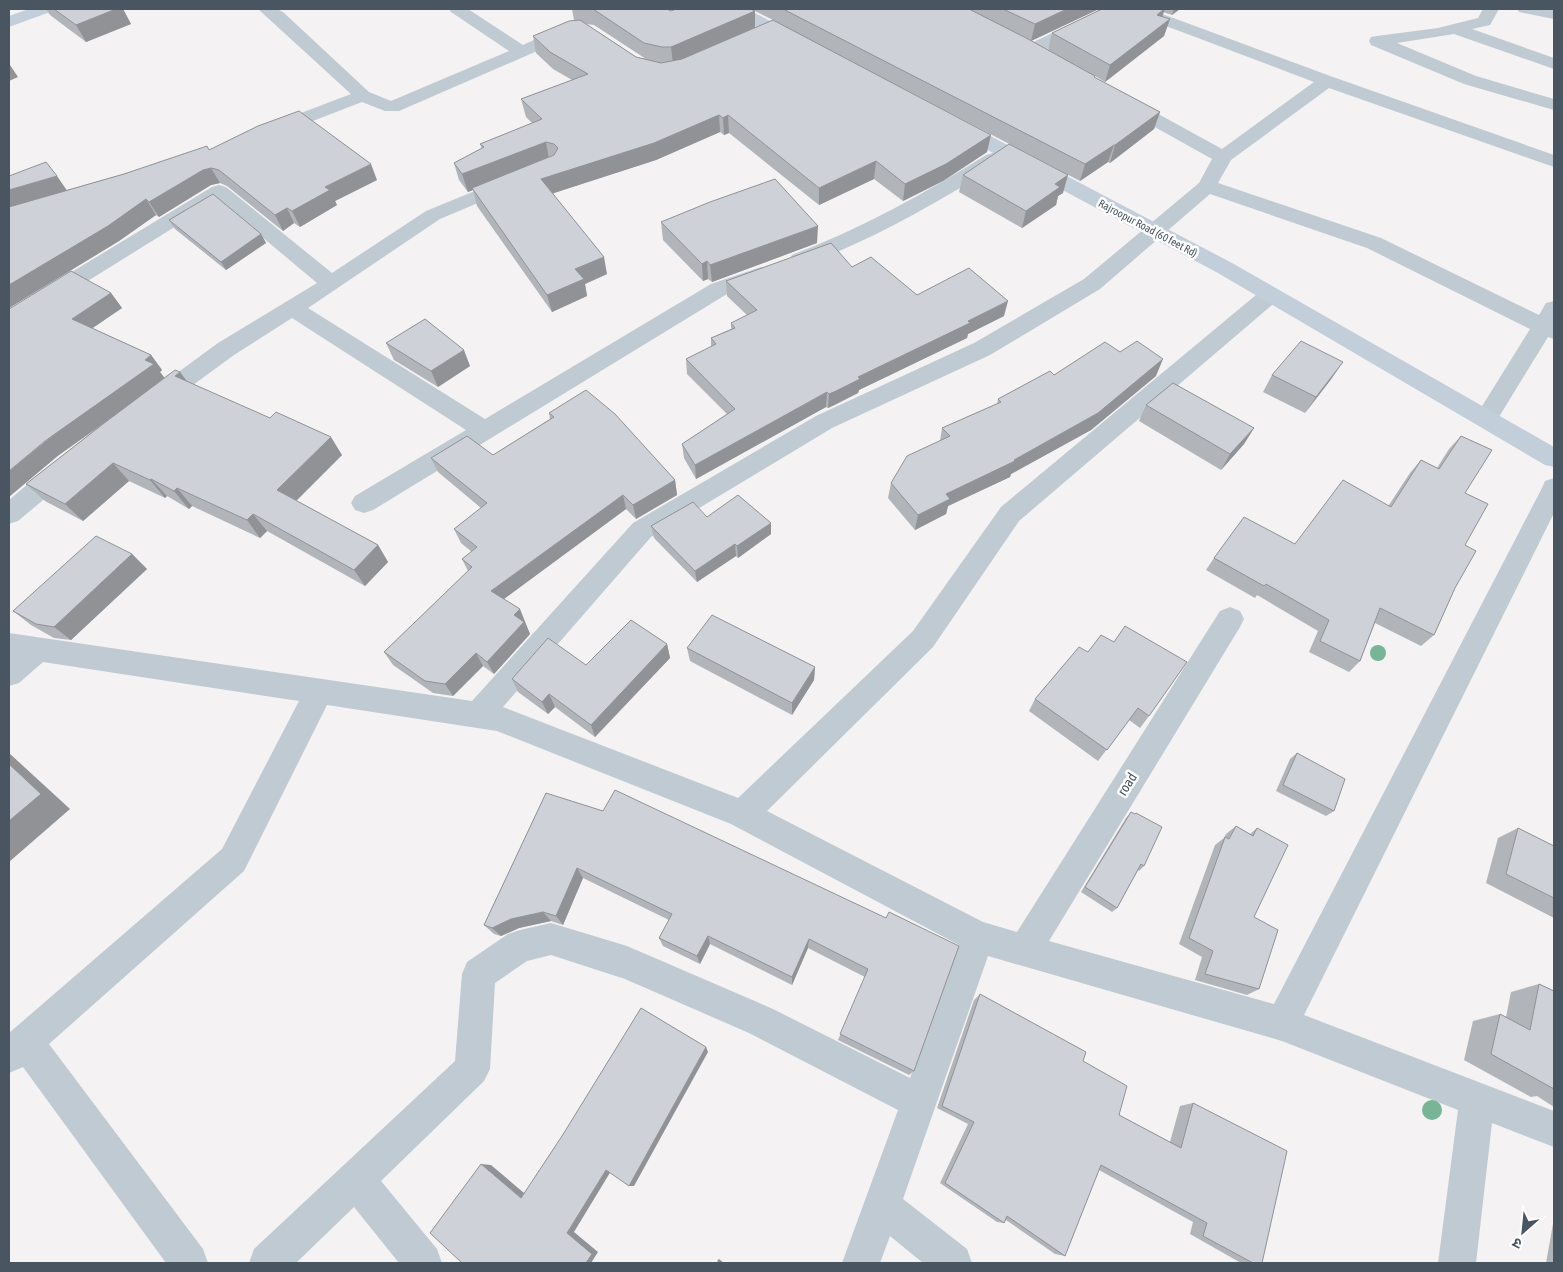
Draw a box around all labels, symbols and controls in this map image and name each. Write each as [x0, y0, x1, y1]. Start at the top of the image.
street label: Rajroopur Road (60 feet Rd) [1097, 197, 1200, 259]
street label: road [1114, 770, 1140, 798]
north arrow [1498, 1207, 1548, 1257]
text: उ [1509, 1234, 1524, 1253]

